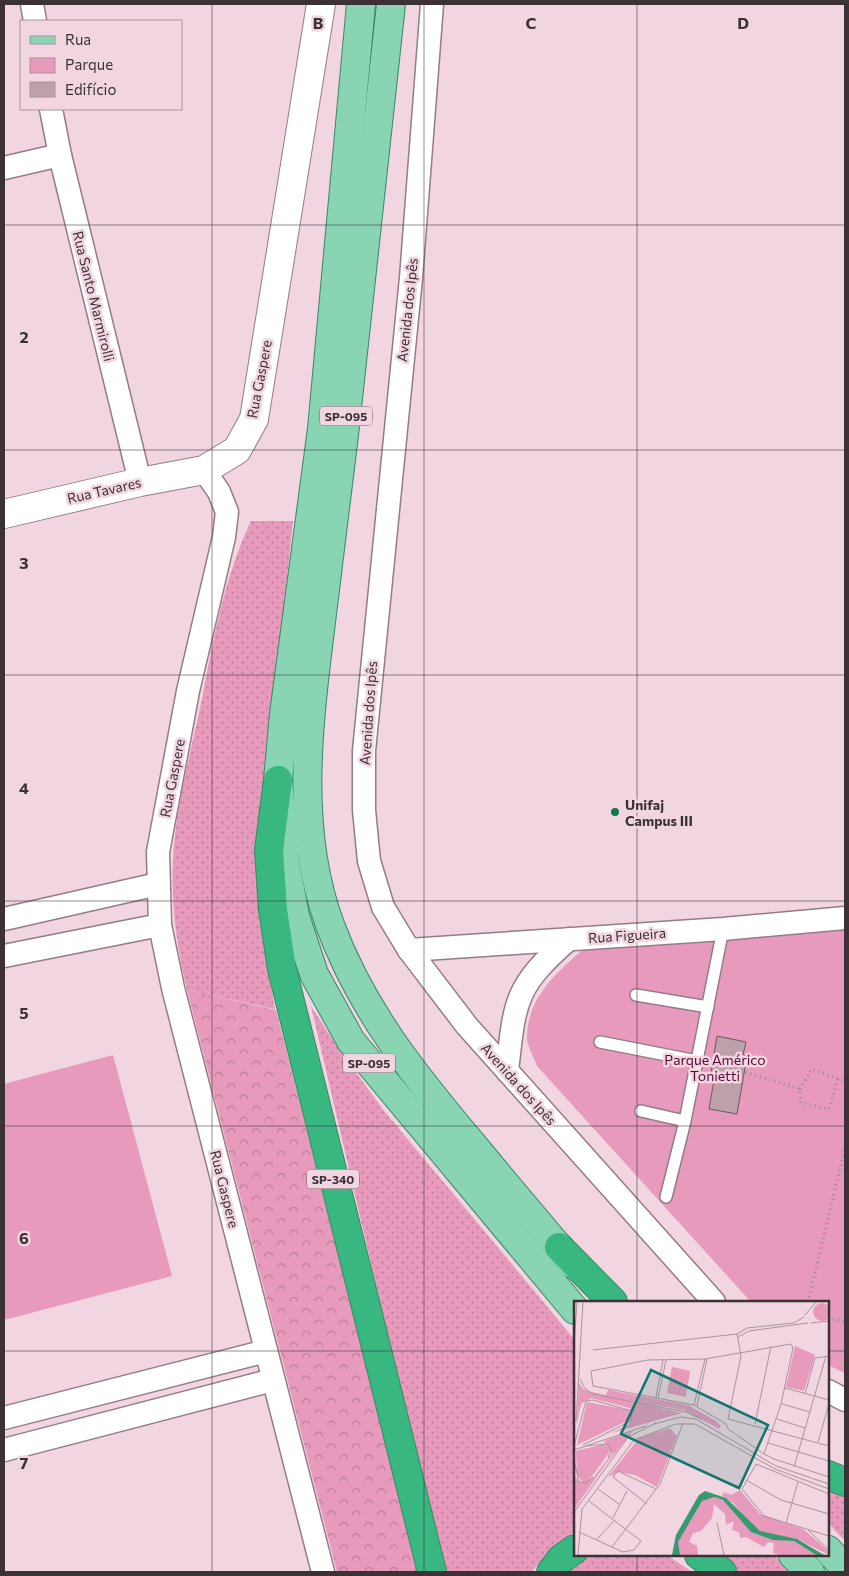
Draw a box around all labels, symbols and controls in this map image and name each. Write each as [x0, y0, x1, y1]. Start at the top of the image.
text: B [313, 13, 324, 32]
text: C [526, 13, 537, 32]
text: D [737, 13, 749, 32]
legend [20, 20, 182, 110]
text: Rua [65, 30, 91, 48]
text: Parque [65, 55, 113, 73]
text: Edifício [65, 80, 116, 98]
street label: Rua Santo Marmirolli [70, 229, 118, 363]
street label: Avenida dos Ipês [393, 257, 421, 363]
text: 2 [19, 327, 29, 346]
street label: Rua Gaspere [243, 338, 275, 420]
road number: SP-095 [320, 406, 372, 426]
street label: Rua Tavares [65, 473, 143, 507]
text: 3 [19, 553, 29, 572]
street label: Avenida dos Ipês [356, 660, 380, 766]
street label: Rua Gaspere [156, 737, 188, 819]
text: 4 [19, 778, 29, 797]
place label: Unifaj Campus III [625, 796, 693, 829]
marker: Unifaj Campus III [609, 806, 621, 818]
street label: Rua Figueira [588, 924, 666, 946]
text: 5 [19, 1003, 29, 1022]
street label: Avenida dos Ipês [478, 1039, 560, 1129]
park label: Parque Américo Tonietti [664, 1051, 766, 1084]
road number: SP-095 [343, 1054, 395, 1072]
street label: Rua Gaspere [207, 1148, 243, 1230]
road number: SP-340 [307, 1170, 359, 1188]
text: 6 [19, 1228, 29, 1247]
inset map [574, 1301, 829, 1556]
text: 7 [20, 1453, 29, 1472]

